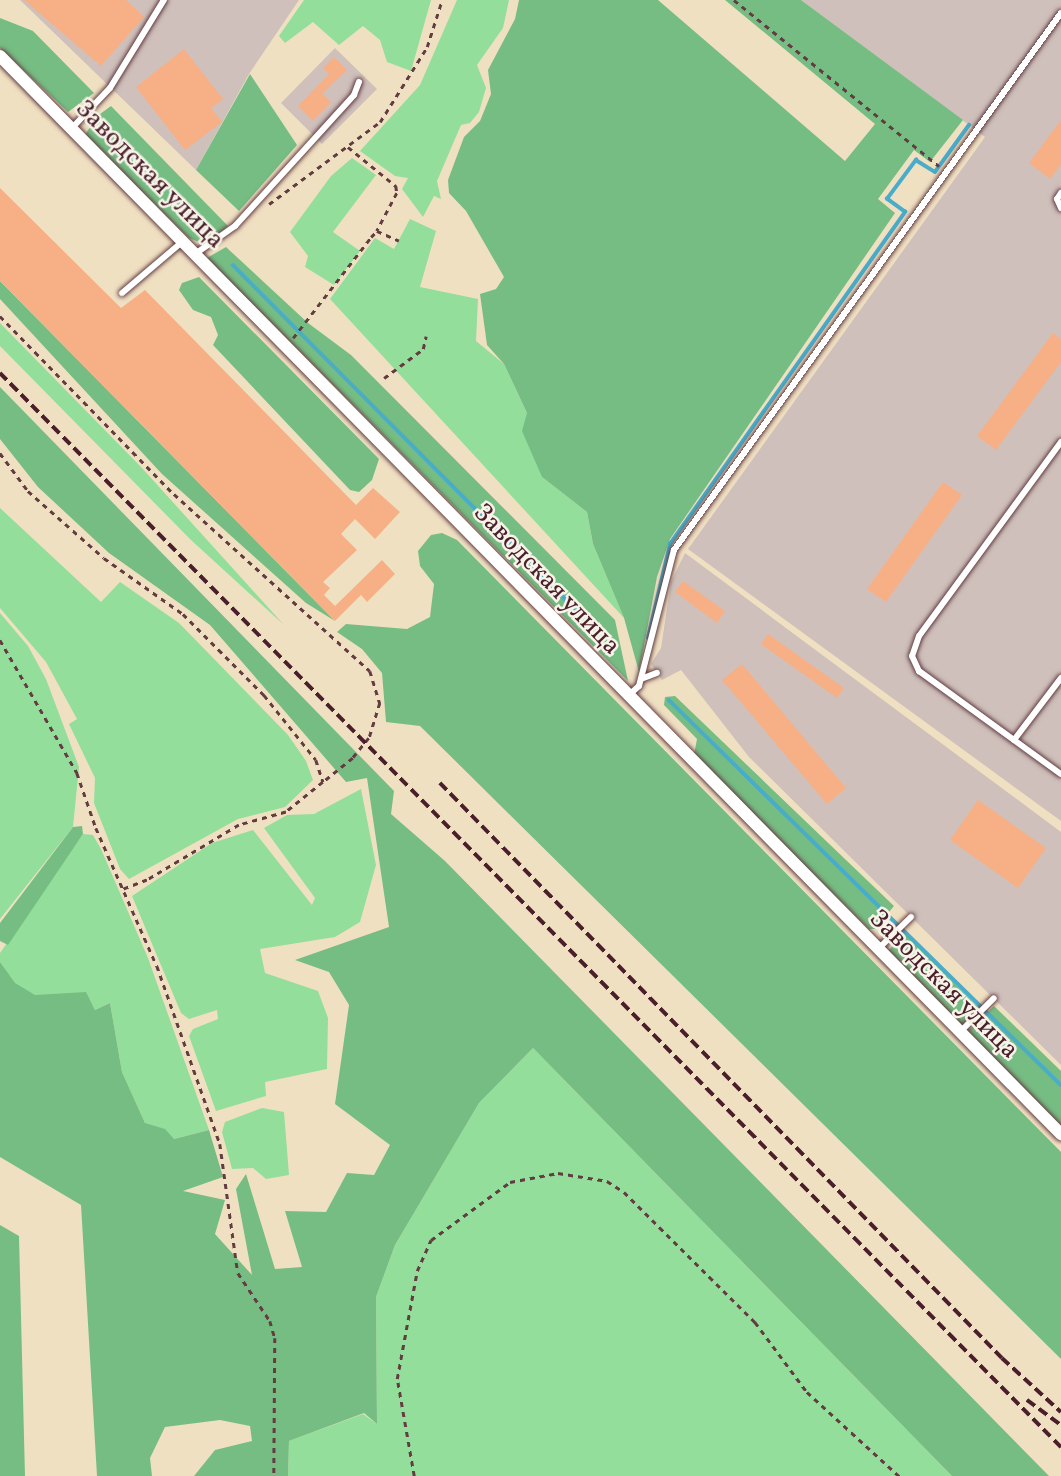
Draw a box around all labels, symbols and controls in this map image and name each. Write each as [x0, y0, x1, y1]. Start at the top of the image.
street label: Заводская улица [68, 94, 230, 256]
street label: Заводская улица [466, 498, 626, 662]
street label: Заводская улица [862, 904, 1024, 1066]

